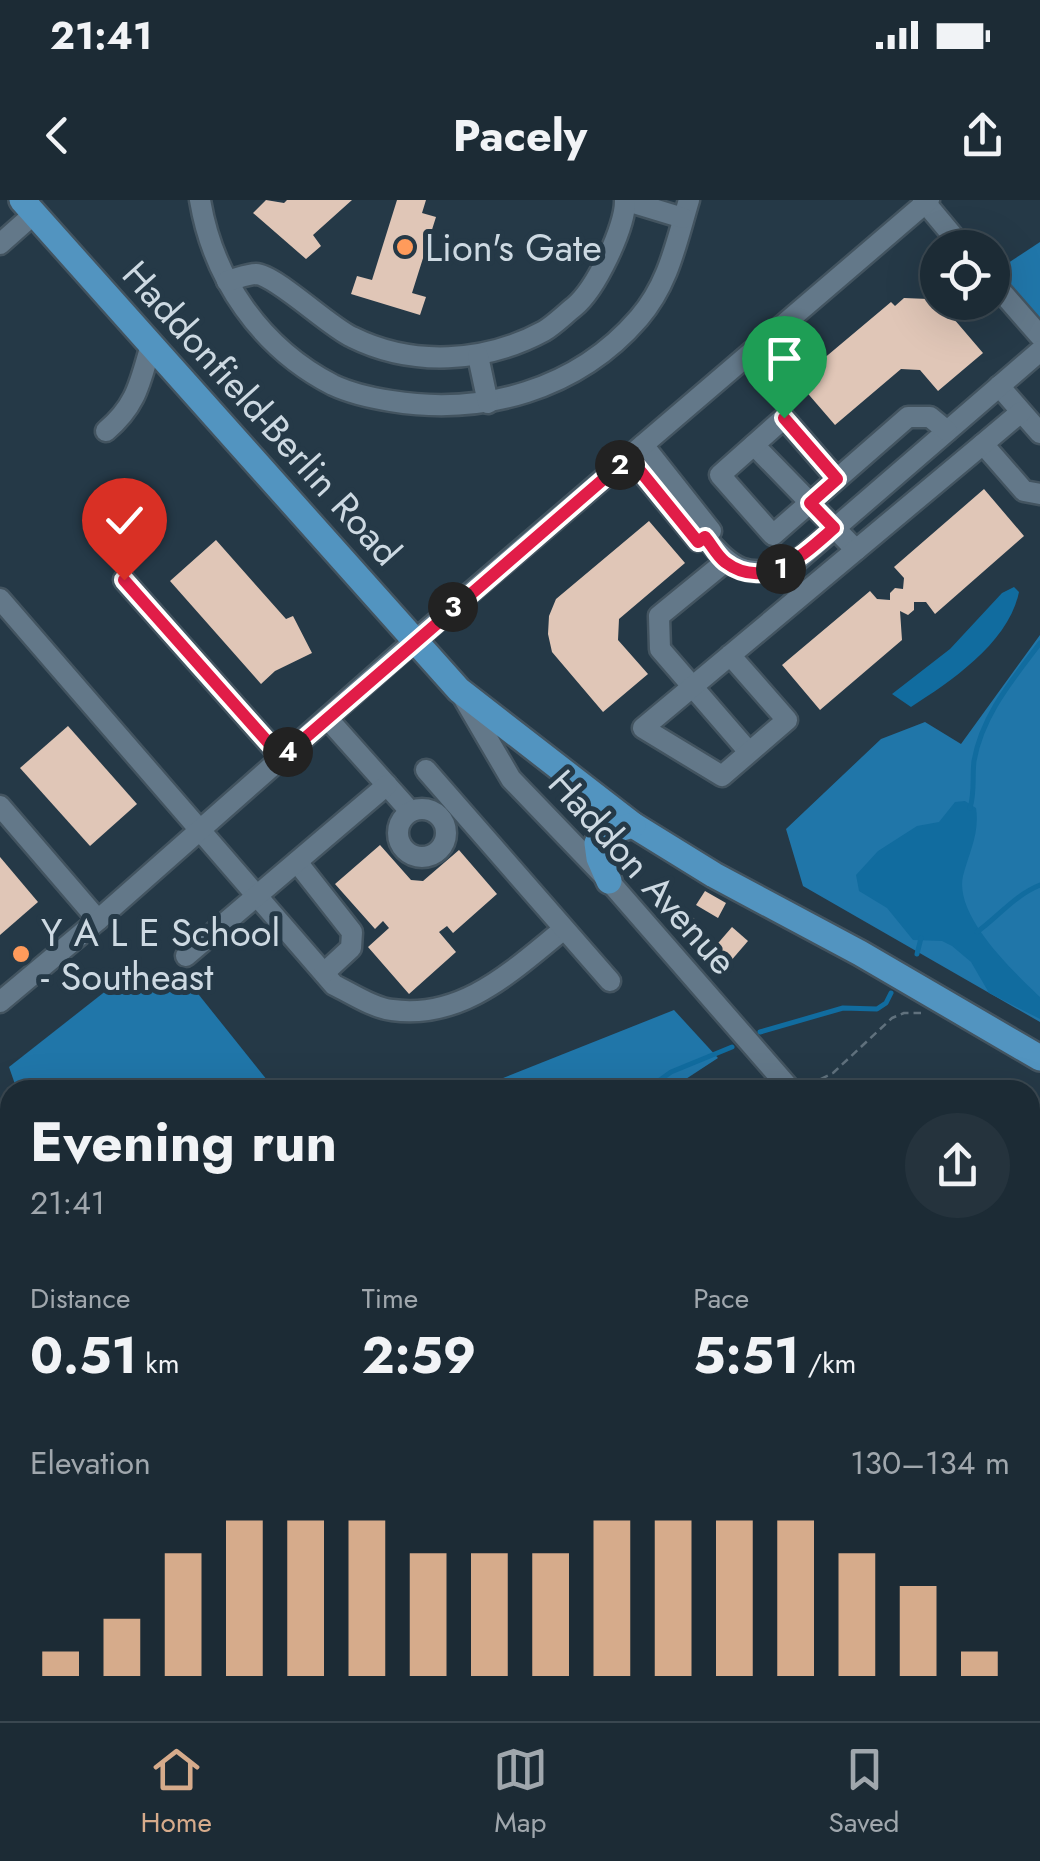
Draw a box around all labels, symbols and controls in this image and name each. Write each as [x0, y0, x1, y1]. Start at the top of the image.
text: 21:41 [50, 8, 152, 63]
text: Pacely [453, 103, 587, 168]
icon: back [30, 108, 85, 163]
icon: share [955, 108, 1010, 163]
place label: Lion's Gate [425, 220, 602, 275]
map controls [920, 230, 1010, 320]
button: locate [920, 230, 1010, 320]
marker: Lion's Gate [394, 236, 416, 258]
street label: Haddonfield-Berlin Road [110, 248, 414, 578]
pin [742, 316, 827, 419]
icon: arrive [757, 331, 812, 386]
pin: 2 [595, 440, 645, 490]
text: 2 [611, 444, 629, 485]
pin [82, 478, 167, 581]
icon: check [97, 493, 152, 548]
pin: 1 [756, 544, 806, 594]
text: 1 [774, 548, 788, 589]
pin: 3 [428, 582, 478, 632]
text: 3 [444, 586, 462, 627]
pin: 4 [263, 727, 313, 777]
text: 4 [278, 731, 298, 772]
street label: Haddon Avenue [536, 757, 750, 987]
place label: Y A L E School - Southeast [41, 905, 280, 1004]
marker: Y A L E School - Southeast [10, 943, 32, 965]
text: Evening run [30, 1102, 337, 1182]
button: share [905, 1113, 1010, 1218]
text: 21:41 [30, 1180, 105, 1226]
text: Distance [30, 1278, 130, 1319]
text: Time [362, 1278, 418, 1319]
text: Pace [693, 1278, 749, 1319]
text: 0.51 [30, 1319, 137, 1392]
text: 2:59 [362, 1319, 476, 1392]
text: 5:51 [693, 1319, 799, 1392]
text: km [137, 1343, 179, 1384]
text: /km [799, 1343, 856, 1384]
text: Elevation [30, 1440, 151, 1486]
text: 130–134 m [850, 1440, 1010, 1486]
tab: Home [140, 1742, 212, 1843]
tab: Map [493, 1742, 548, 1843]
tab: Saved [829, 1742, 900, 1843]

